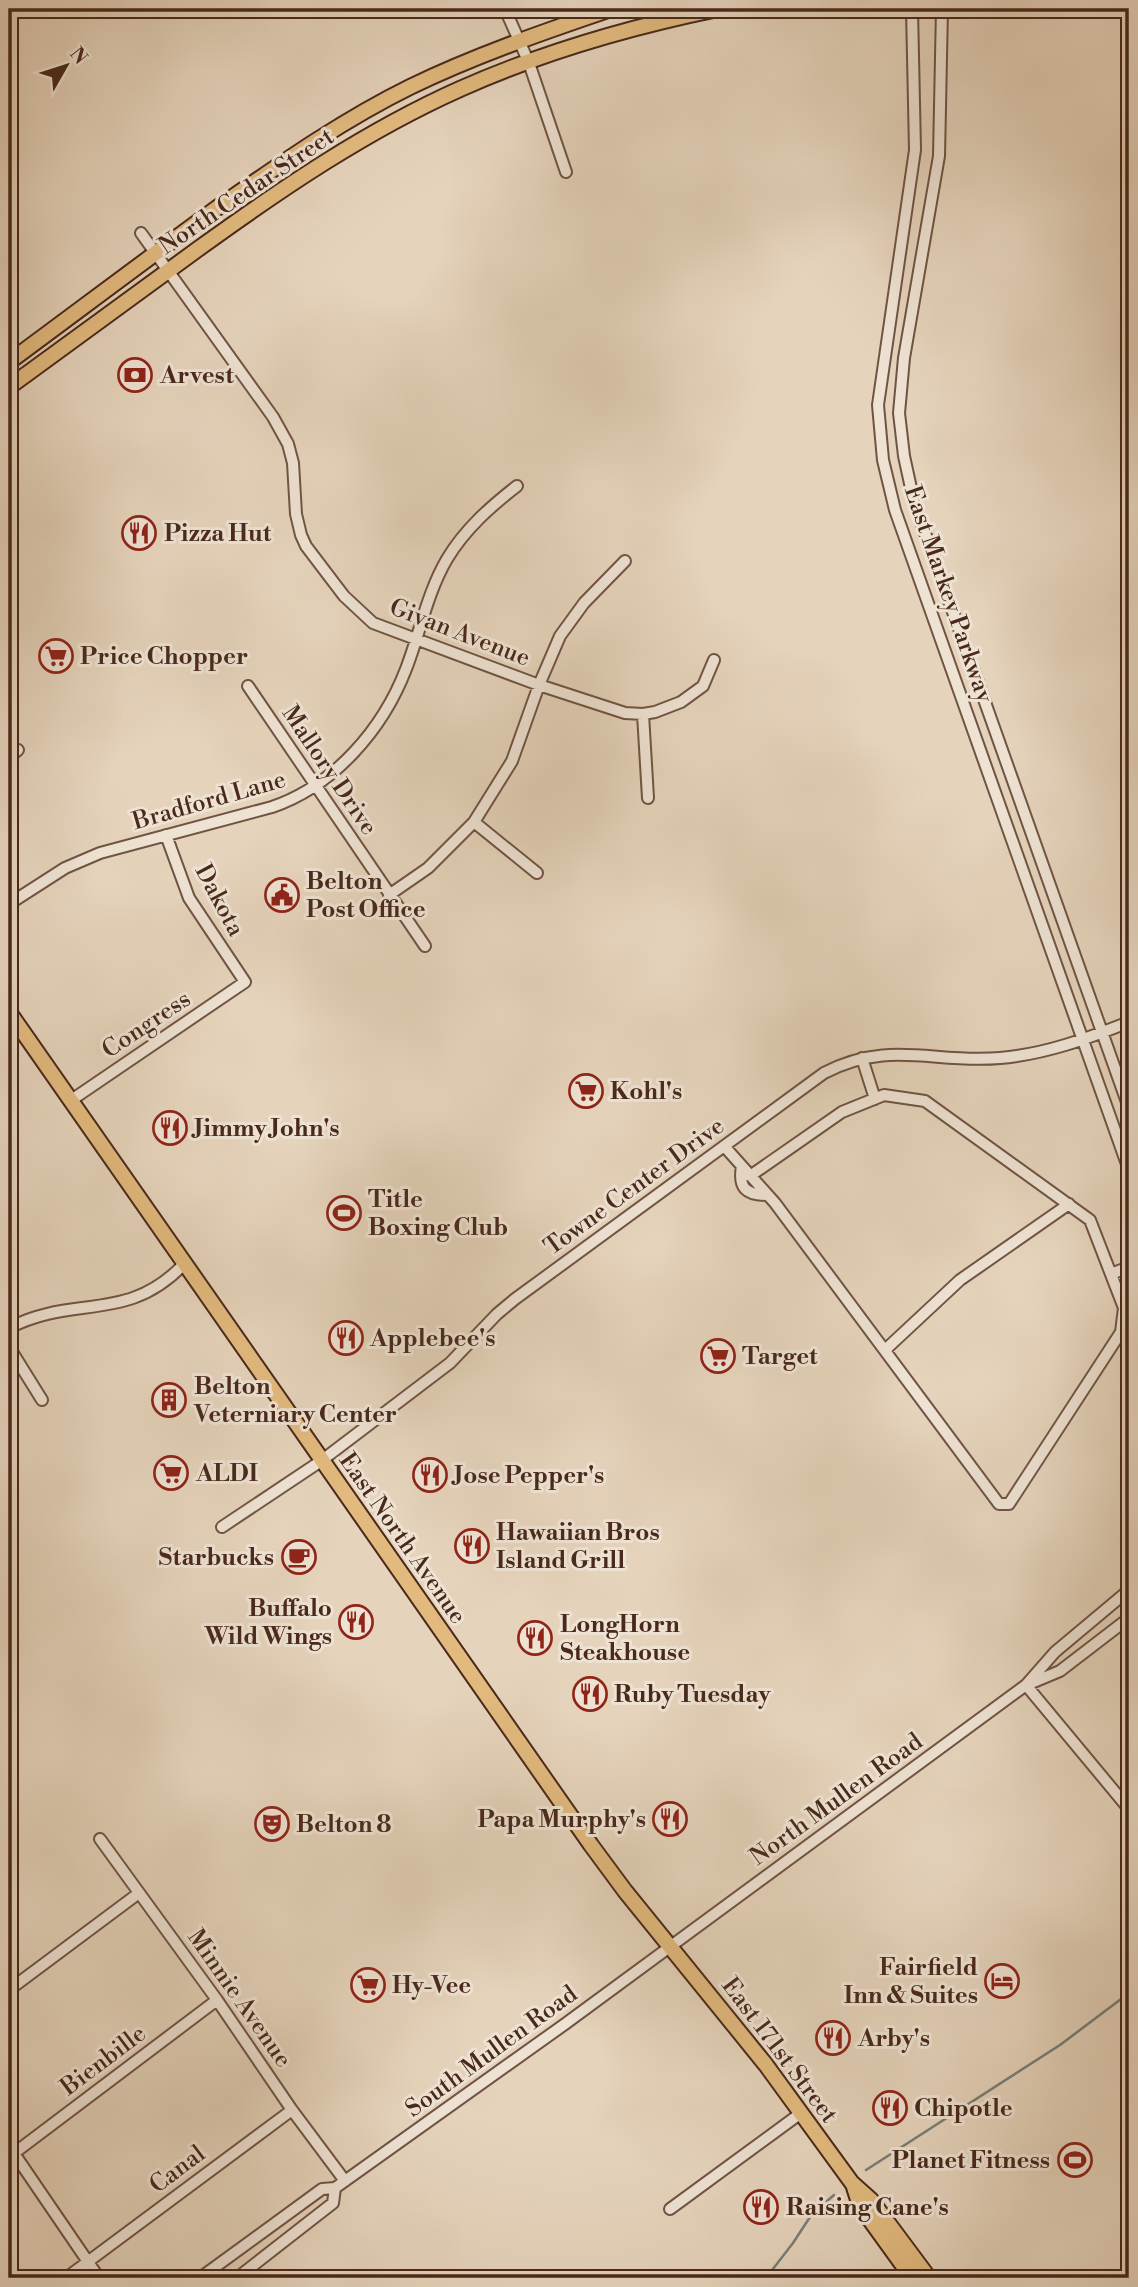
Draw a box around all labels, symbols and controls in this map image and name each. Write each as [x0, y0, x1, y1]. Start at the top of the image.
north arrow [32, 32, 102, 102]
text: N [64, 43, 92, 69]
street label: North Cedar Street [153, 122, 340, 262]
bank icon: Arvest [116, 356, 154, 394]
place label: Arvest [159, 361, 234, 391]
street label: East Markey Parkway [897, 482, 999, 707]
restaurant icon: Pizza Hut [120, 514, 158, 552]
place label: Pizza Hut [164, 519, 272, 549]
street label: Givan Avenue [385, 592, 534, 673]
supermarket icon: Price Chopper [37, 637, 75, 675]
place label: Price Chopper [80, 642, 248, 672]
street label: Mallory Drive [275, 700, 384, 841]
street label: Bradford Lane [128, 765, 289, 837]
street label: Dakota [188, 859, 251, 942]
place label: Belton Post Office [306, 867, 426, 925]
public building icon: Belton Post Office [263, 876, 301, 914]
street label: Congress [96, 984, 197, 1065]
supermarket icon: Kohl's [567, 1072, 605, 1110]
place label: Kohl's [610, 1077, 682, 1107]
restaurant icon: Jimmy John's [151, 1109, 189, 1147]
street label: Towne Center Drive [539, 1111, 731, 1262]
place label: Jimmy John's [191, 1114, 340, 1144]
place label: Title Boxing Club [368, 1185, 508, 1243]
sports icon: Title Boxing Club [325, 1194, 363, 1232]
restaurant icon: Applebee's [327, 1319, 365, 1357]
place label: Applebee's [369, 1324, 495, 1354]
supermarket icon: Target [699, 1337, 737, 1375]
place label: Target [742, 1342, 818, 1372]
place label: Belton Veterniary Center [193, 1372, 397, 1430]
building icon: Belton Veterniary Center [150, 1381, 188, 1419]
street label: East North Avenue [332, 1447, 472, 1630]
supermarket icon: ALDI [152, 1454, 190, 1492]
restaurant icon: Jose Pepper's [411, 1456, 449, 1494]
place label: ALDI [195, 1459, 258, 1489]
place label: Jose Pepper's [451, 1461, 604, 1491]
place label: Hawaiian Bros Island Grill [496, 1518, 660, 1576]
restaurant icon: Hawaiian Bros Island Grill [453, 1527, 491, 1565]
cafe icon: Starbucks [280, 1538, 318, 1576]
place label: Starbucks [158, 1543, 274, 1573]
place label: Buffalo Wild Wings [203, 1594, 332, 1652]
restaurant icon: Buffalo Wild Wings [337, 1603, 375, 1641]
place label: LongHorn Steakhouse [560, 1610, 690, 1668]
restaurant icon: LongHorn Steakhouse [516, 1619, 554, 1657]
restaurant icon: Ruby Tuesday [571, 1675, 609, 1713]
place label: Ruby Tuesday [614, 1680, 771, 1710]
street label: North Mullen Road [744, 1727, 929, 1873]
restaurant icon: Papa Murphy's [651, 1800, 689, 1838]
theatre icon: Belton 8 [253, 1805, 291, 1843]
place label: Papa Murphy's [477, 1805, 646, 1835]
place label: Belton 8 [296, 1810, 392, 1840]
street label: Minnie Avenue [180, 1924, 298, 2073]
place label: Fairfield Inn & Suites [844, 1953, 978, 2011]
hotel icon: Fairfield Inn & Suites [983, 1962, 1021, 2000]
supermarket icon: Hy-Vee [349, 1966, 387, 2004]
place label: Hy-Vee [392, 1971, 471, 2001]
street label: East 171st Street [715, 1972, 844, 2130]
street label: South Mullen Road [400, 1979, 584, 2124]
street label: Bienbille [54, 2019, 152, 2103]
restaurant icon: Arby's [814, 2019, 852, 2057]
place label: Arby's [857, 2024, 930, 2054]
restaurant icon: Chipotle [871, 2089, 909, 2127]
place label: Chipotle [914, 2094, 1013, 2124]
street label: Canal [144, 2139, 211, 2200]
sports icon: Planet Fitness [1056, 2141, 1094, 2179]
place label: Planet Fitness [892, 2146, 1050, 2176]
restaurant icon: Raising Cane's [742, 2188, 780, 2226]
place label: Raising Cane's [786, 2193, 949, 2223]

